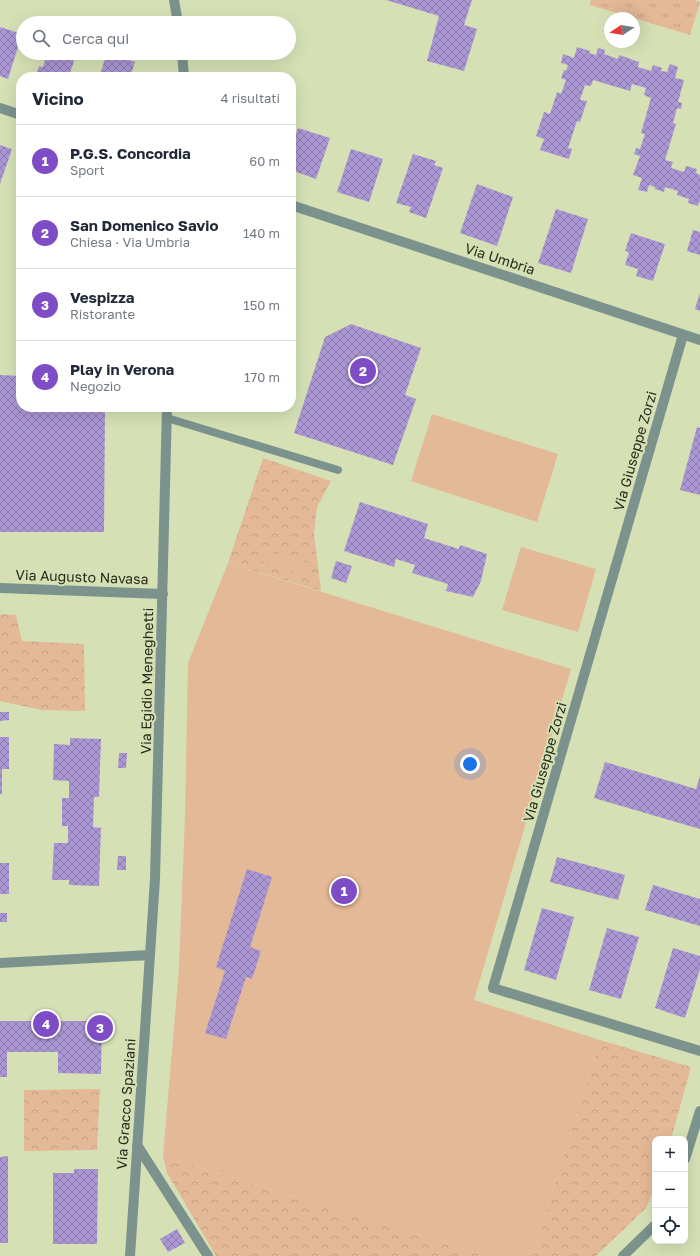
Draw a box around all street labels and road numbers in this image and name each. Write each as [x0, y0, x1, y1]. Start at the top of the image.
street label: Via Umbria [463, 239, 537, 278]
street label: Via Giuseppe Zorzi [609, 389, 660, 513]
street label: Via Augusto Navasa [15, 566, 149, 587]
street label: Via Egidio Meneghetti [137, 608, 156, 754]
street label: Via Giuseppe Zorzi [519, 700, 570, 824]
street label: Via Gracco Spaziani [112, 1038, 139, 1170]

